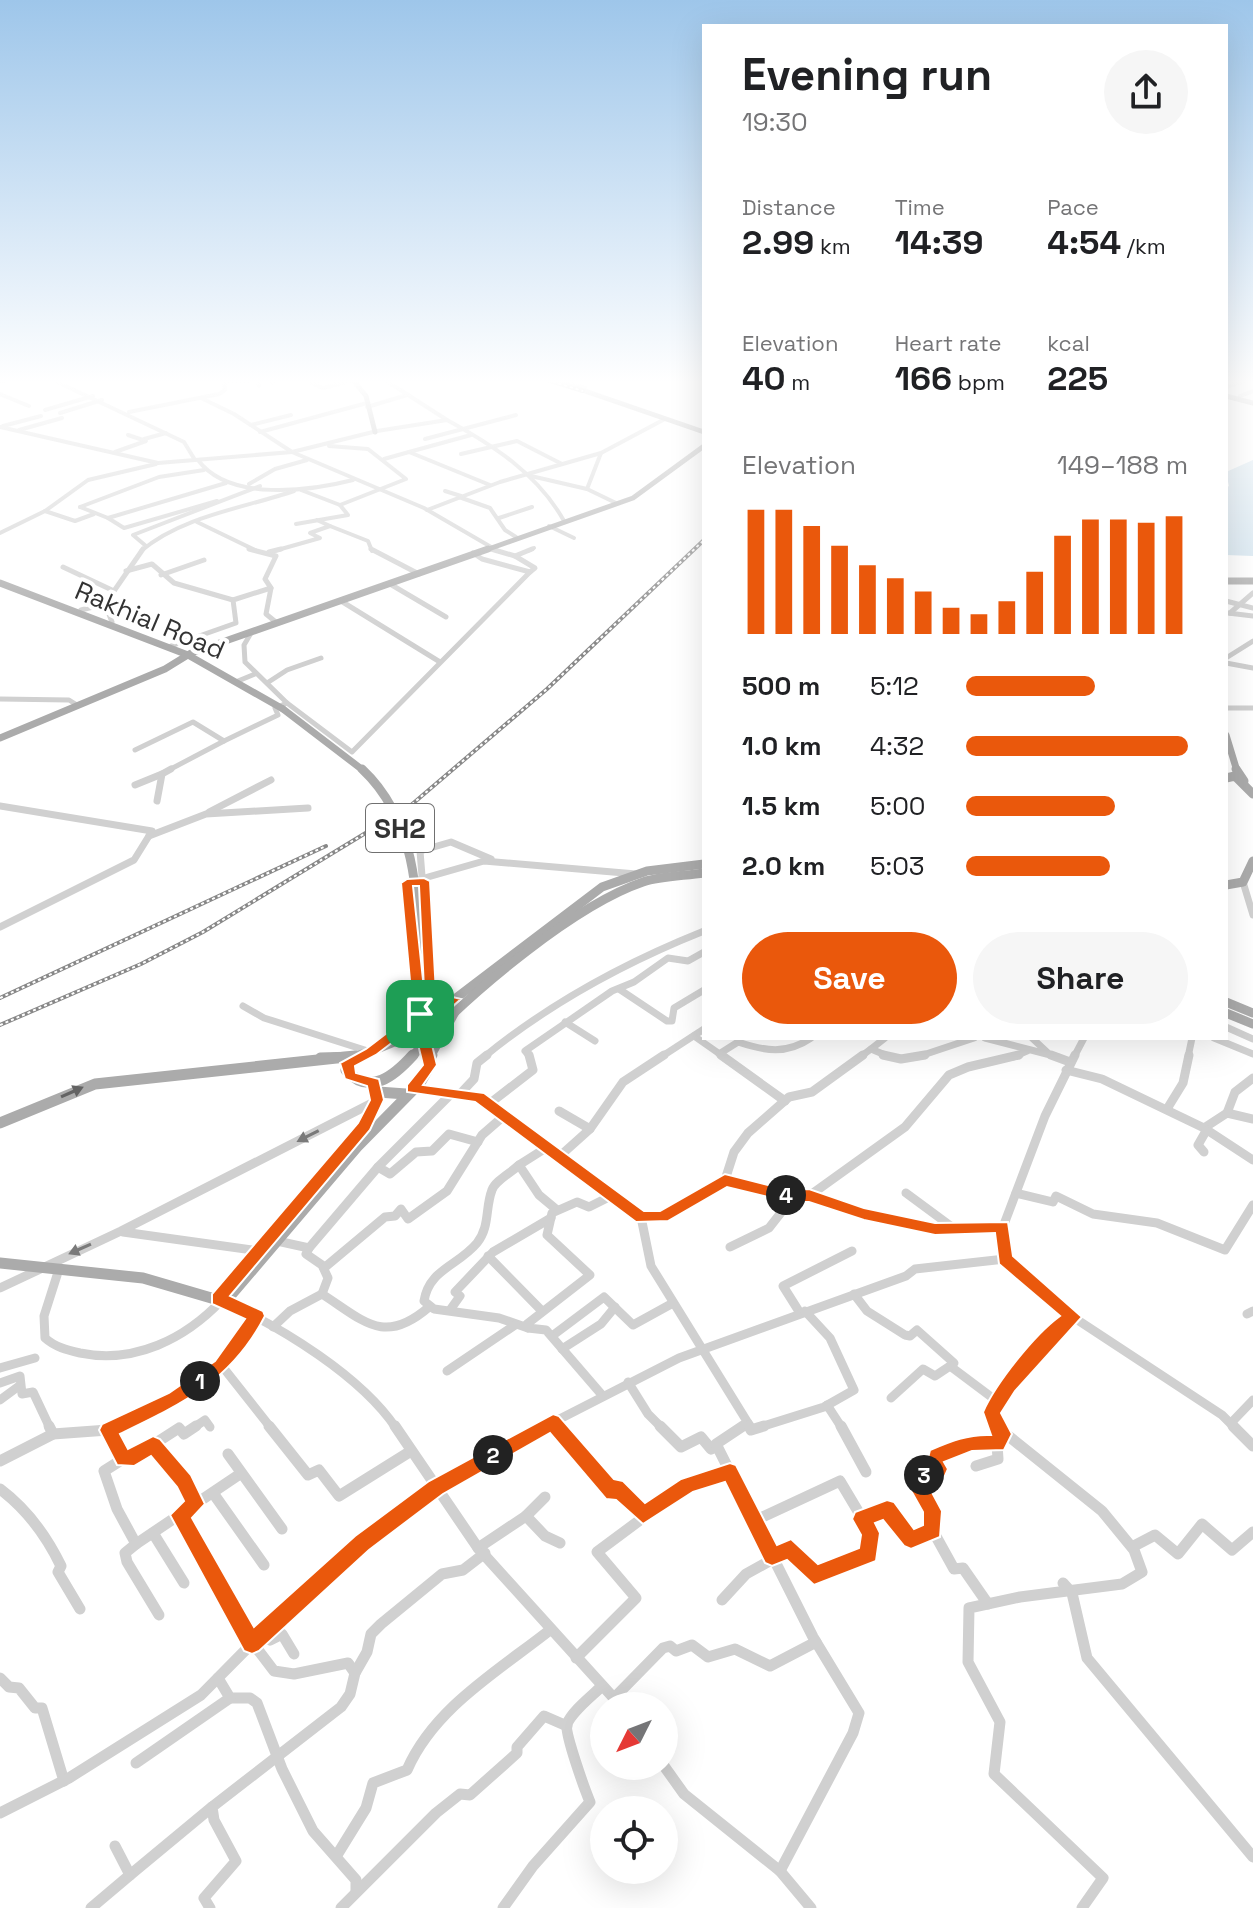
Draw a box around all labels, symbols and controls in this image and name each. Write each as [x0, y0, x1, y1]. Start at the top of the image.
text: Evening run [742, 47, 992, 103]
button: share [1104, 50, 1188, 134]
text: 19:30 [742, 105, 808, 139]
text: Distance [742, 193, 836, 221]
text: Time [895, 193, 945, 221]
text: Pace [1047, 193, 1099, 221]
text: 2.99 [742, 221, 814, 264]
text: 14:39 [895, 221, 983, 264]
text: 4:54 [1047, 221, 1121, 264]
text: km [814, 232, 851, 260]
text: /km [1121, 232, 1166, 260]
text: Elevation [742, 329, 838, 357]
text: Heart rate [895, 329, 1001, 357]
text: kcal [1047, 329, 1090, 357]
text: 40 [742, 357, 786, 400]
text: 166 [895, 357, 952, 400]
text: 225 [1047, 357, 1108, 400]
text: m [786, 368, 810, 396]
text: bpm [952, 368, 1005, 396]
text: Elevation [742, 448, 856, 482]
text: 149–188 m [1057, 448, 1188, 482]
street label: Rakhial Road [70, 573, 230, 667]
text: 500 m [742, 669, 820, 703]
text: 5:12 [870, 669, 919, 703]
text: 1.0 km [742, 729, 822, 763]
text: 4:32 [870, 729, 924, 763]
text: 1.5 km [742, 789, 821, 823]
text: 5:00 [870, 789, 925, 823]
road number: SH2 [366, 804, 434, 852]
text: 2.0 km [742, 849, 825, 883]
text: 5:03 [870, 849, 925, 883]
button: Save [742, 932, 957, 1024]
button: Share [973, 932, 1188, 1024]
pin [386, 980, 454, 1048]
icon: arrive [398, 992, 442, 1036]
one-way arrow [60, 1086, 84, 1099]
one-way arrow [296, 1129, 319, 1142]
pin: 4 [766, 1175, 806, 1215]
text: 4 [779, 1181, 793, 1209]
one-way arrow [68, 1243, 92, 1256]
pin: 1 [180, 1361, 220, 1401]
text: 1 [195, 1367, 205, 1395]
pin: 2 [473, 1435, 513, 1475]
text: 2 [486, 1441, 500, 1469]
pin: 3 [904, 1455, 944, 1495]
text: 3 [917, 1461, 931, 1489]
north arrow [590, 1692, 678, 1780]
map controls [590, 1692, 678, 1884]
button: locate [590, 1796, 678, 1884]

